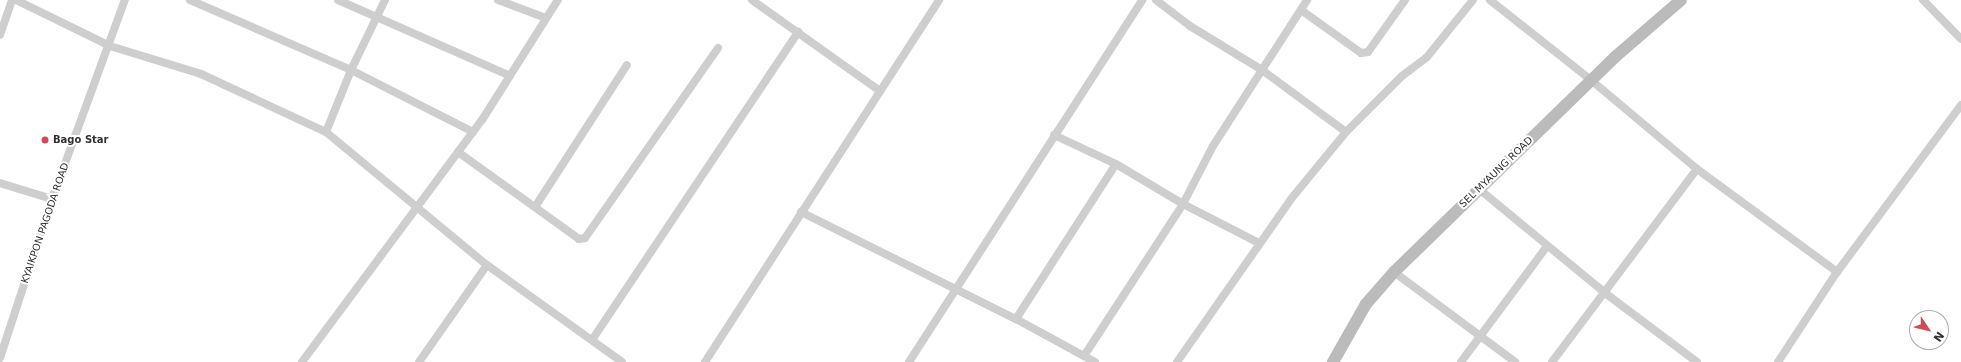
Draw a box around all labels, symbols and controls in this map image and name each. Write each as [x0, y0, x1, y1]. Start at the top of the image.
place label: Bago Star [53, 134, 109, 146]
street label: SEL MYAUNG ROAD [1457, 134, 1535, 210]
marker: Bago Star [40, 135, 50, 145]
street label: KYAIKPON PAGODA ROAD [19, 161, 71, 285]
north arrow [1909, 310, 1949, 350]
text: N [1930, 329, 1946, 344]

